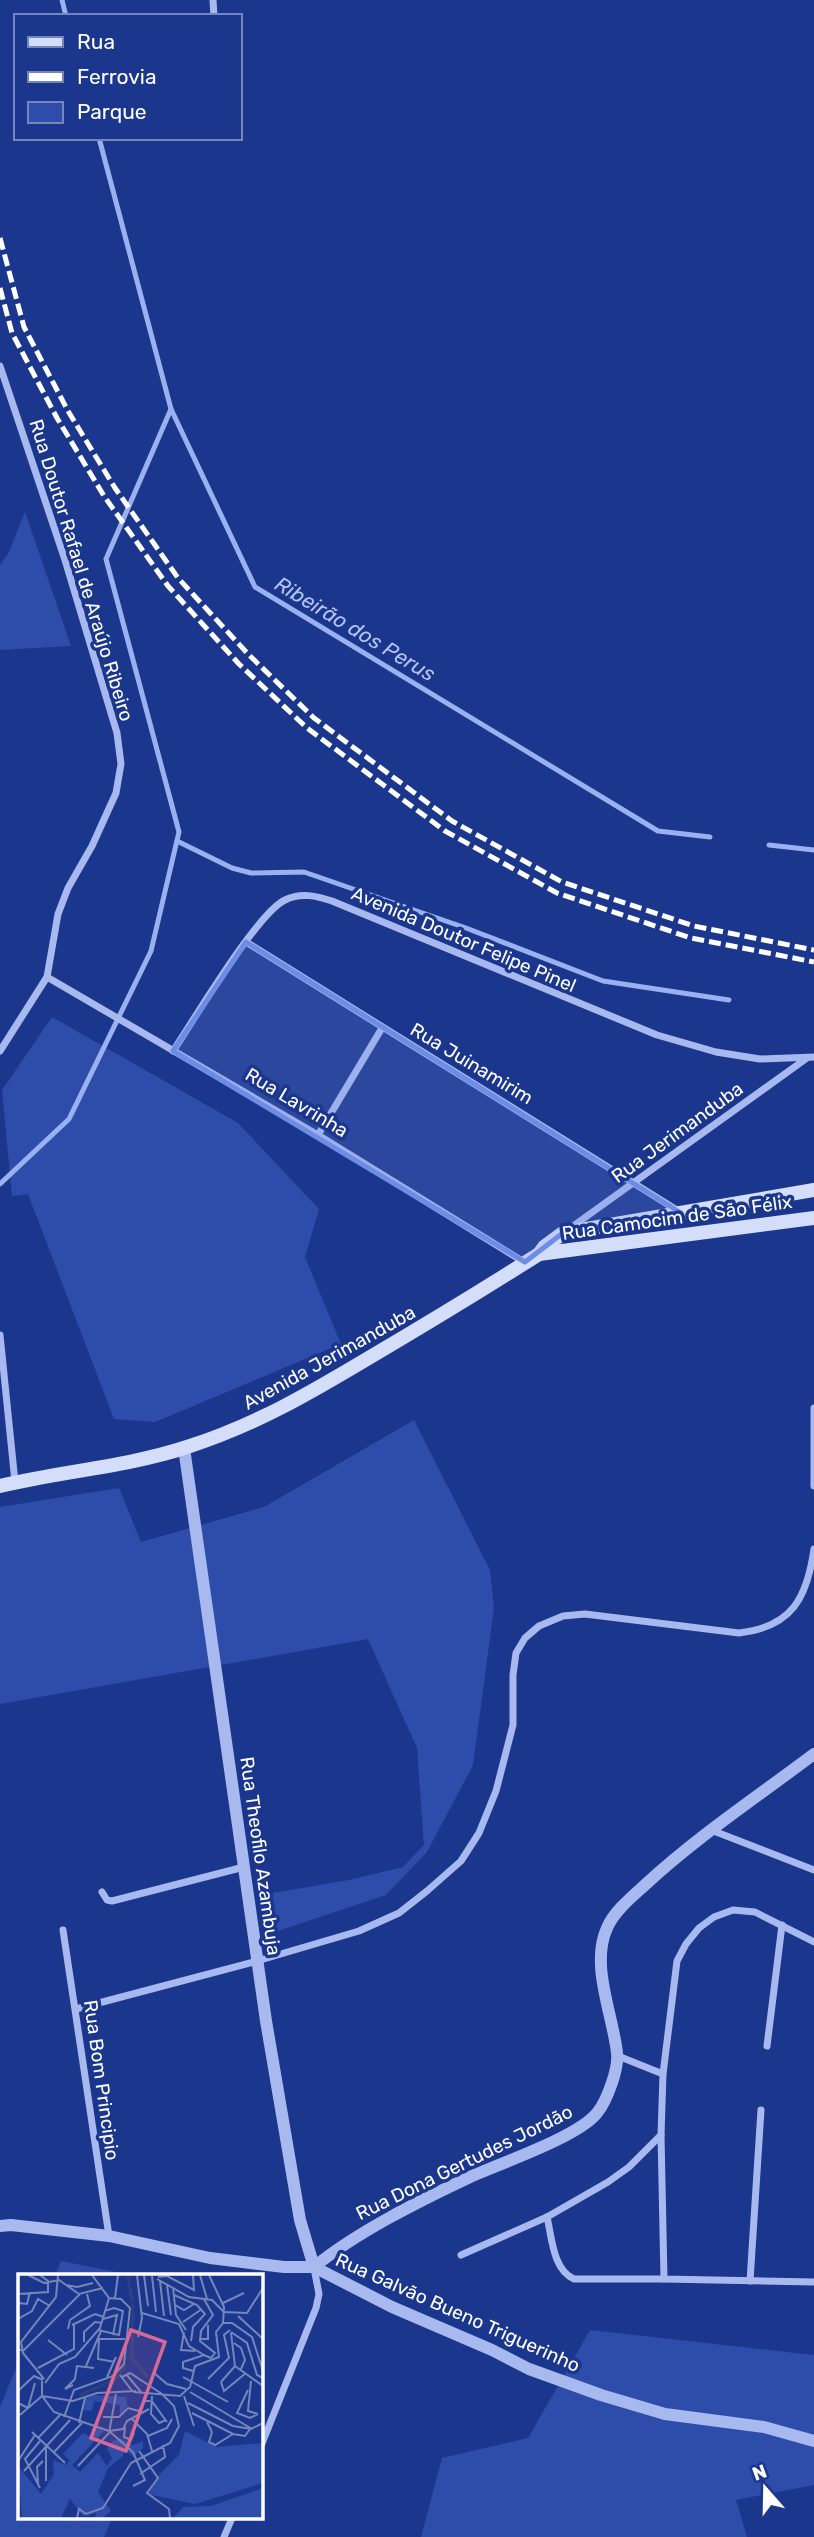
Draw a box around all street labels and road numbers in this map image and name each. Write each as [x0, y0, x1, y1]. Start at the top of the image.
street label: Rua Doutor Rafael de Araújo Ribeiro [25, 416, 138, 724]
street label: Avenida Doutor Felipe Pinel [348, 882, 580, 997]
street label: Rua Juinamirim [406, 1018, 537, 1109]
street label: Rua Lavrinha [241, 1063, 352, 1142]
street label: Rua Jerimanduba [607, 1077, 748, 1188]
street label: Rua Camocim de São Félix [561, 1190, 794, 1245]
street label: Avenida Jerimanduba [239, 1300, 419, 1414]
street label: Rua Theofilo Azambuja [235, 1755, 286, 1957]
street label: Rua Bom Principio [79, 1998, 124, 2162]
street label: Rua Dona Gertudes Jordão [352, 2100, 576, 2225]
street label: Rua Galvão Bueno Triguerinho [332, 2248, 584, 2377]

